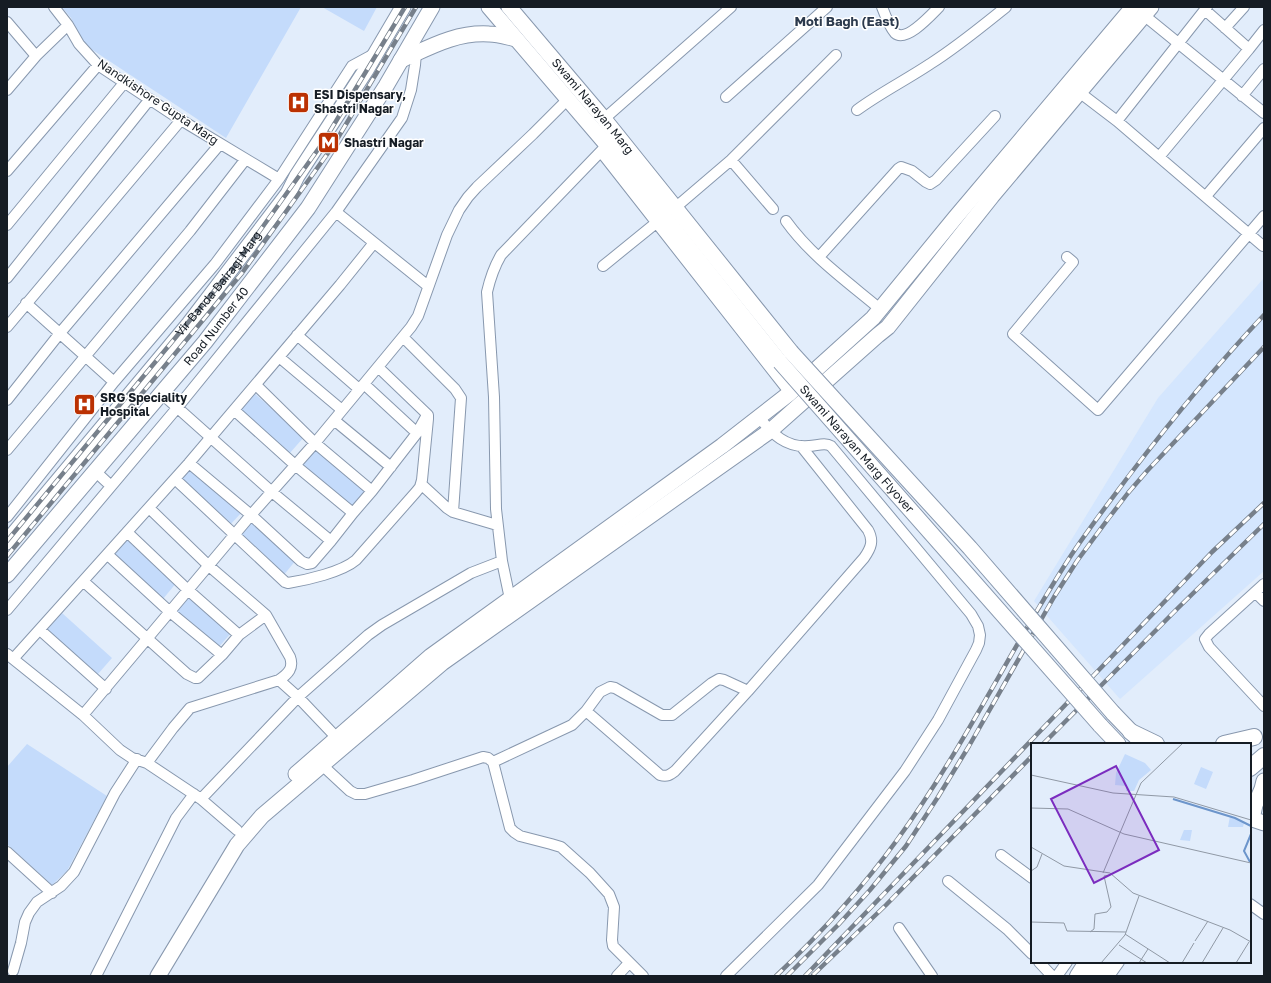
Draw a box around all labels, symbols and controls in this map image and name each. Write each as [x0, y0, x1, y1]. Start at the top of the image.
district label: Moti Bagh (East) [794, 13, 900, 29]
street label: Nandkishore Gupta Marg [95, 55, 222, 148]
street label: Swami Narayan Marg [549, 55, 637, 157]
place label: ESI Dispensary, Shastri Nagar [314, 87, 406, 116]
hospital icon: ESI Dispensary, Shastri Nagar [286, 89, 312, 115]
metro station icon: Shastri Nagar [316, 130, 342, 156]
place label: Shastri Nagar [344, 135, 424, 150]
street label: Vir Banda Bairagi Marg [172, 228, 264, 339]
street label: Road Number 40 [180, 284, 252, 369]
street label: Swami Narayan Marg Flyover [797, 382, 918, 516]
place label: SRG Speciality Hospital [100, 390, 188, 419]
hospital icon: SRG Speciality Hospital [72, 392, 98, 418]
inset map [1031, 743, 1251, 963]

